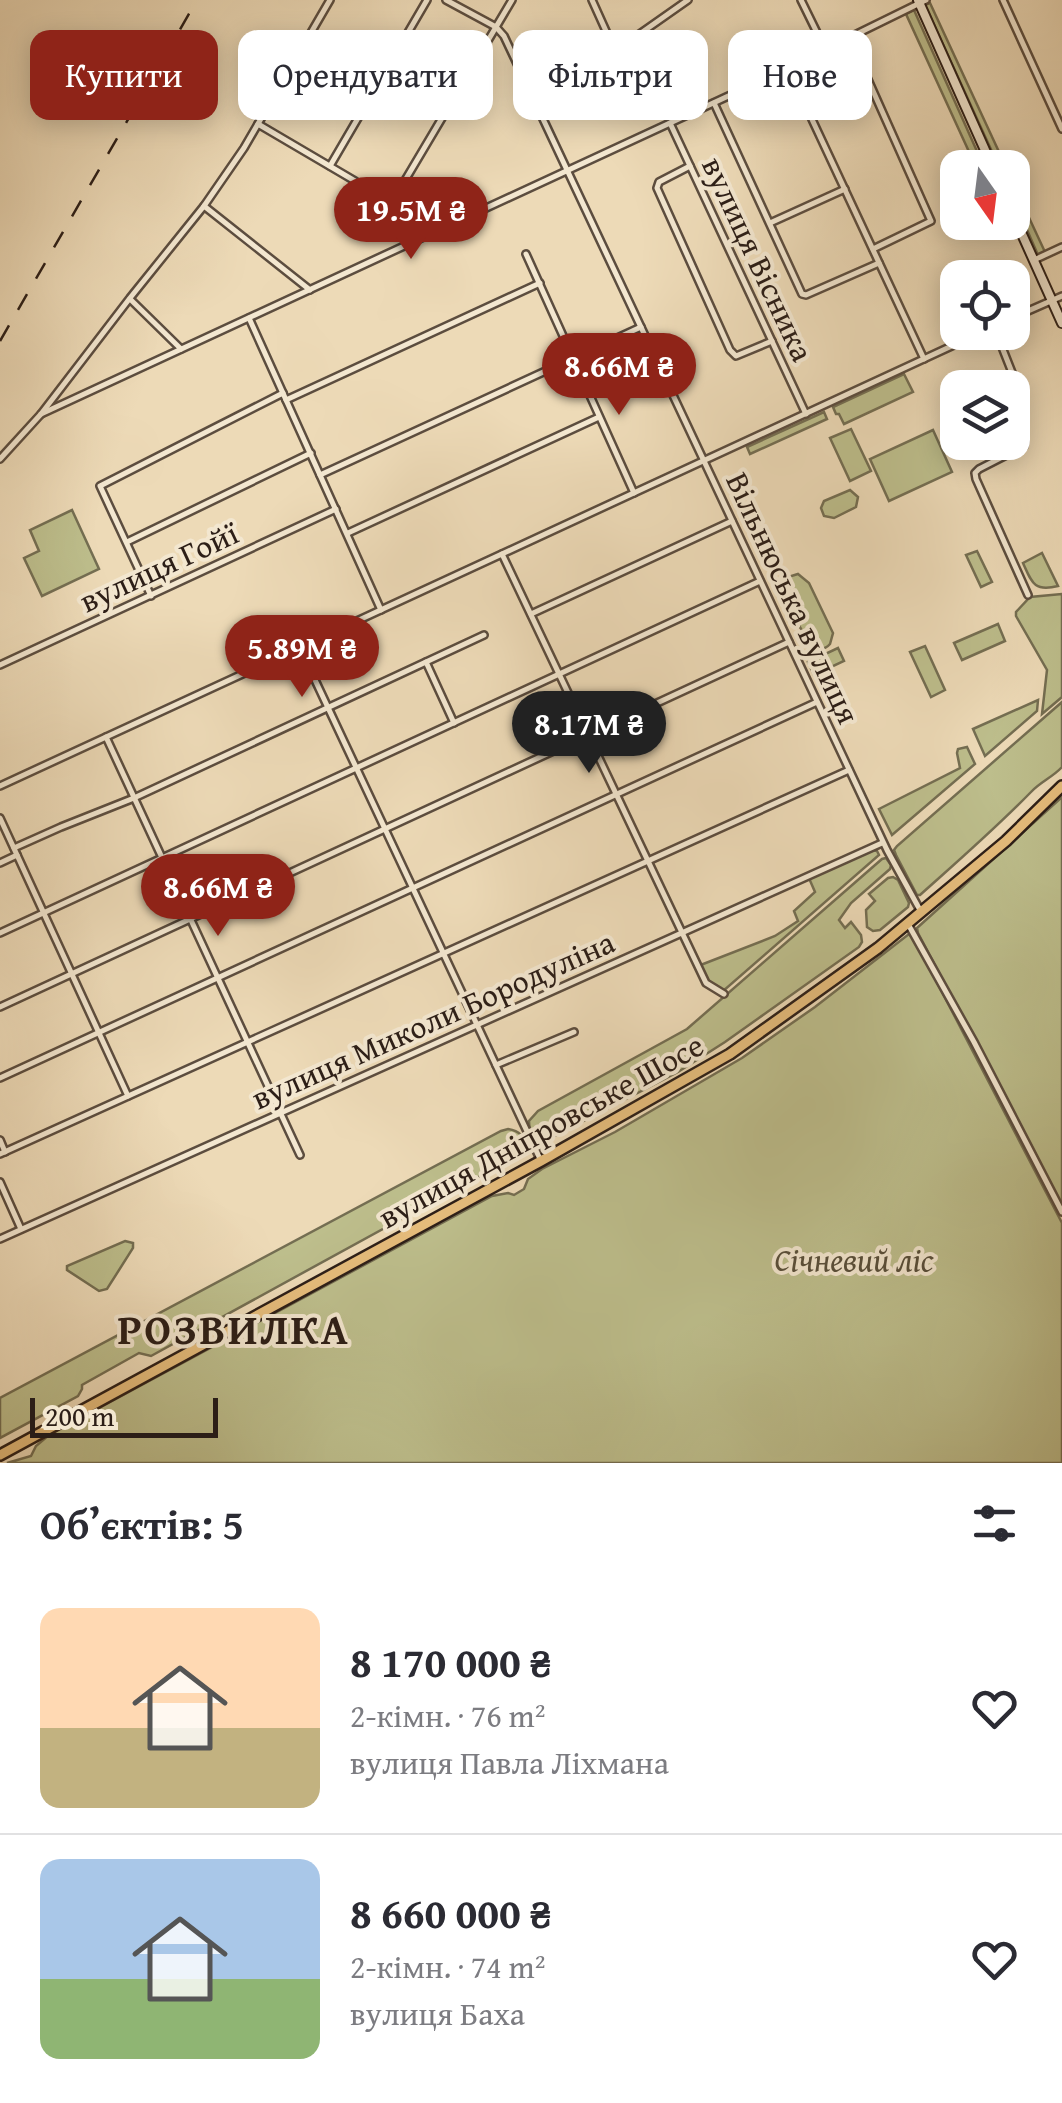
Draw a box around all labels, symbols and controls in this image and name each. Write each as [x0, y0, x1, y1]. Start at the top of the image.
chip: Купити [30, 30, 218, 120]
chip: Орендувати [238, 30, 493, 120]
chip: Фільтри [513, 30, 708, 120]
chip: Нове [728, 30, 872, 120]
street label: вулиця Вісника [690, 149, 827, 370]
north arrow [940, 150, 1030, 240]
map controls [940, 150, 1030, 460]
pin: 19.5M ₴ [319, 177, 503, 262]
text: 19.5M ₴ [356, 186, 466, 233]
button: locate [940, 260, 1030, 350]
pin: 8.66M ₴ [527, 333, 711, 418]
text: 8.66M ₴ [564, 342, 674, 389]
button: layers [940, 370, 1030, 460]
street label: Вільнюська вулиця [715, 464, 872, 731]
street label: вулиця Гойї [72, 509, 246, 624]
pin: 5.89M ₴ [210, 615, 394, 700]
text: 5.89M ₴ [247, 624, 357, 671]
pin: 8.17M ₴ [497, 691, 681, 776]
text: 8.17M ₴ [534, 700, 644, 747]
pin: 8.66M ₴ [126, 854, 310, 939]
text: 8.66M ₴ [163, 863, 273, 910]
street label: вулиця Миколи Бородуліна [244, 918, 623, 1121]
street label: вулиця Дніпровське Шосе [369, 1021, 712, 1240]
park label: Січневий ліс [774, 1236, 935, 1283]
district label: РОЗВИЛКА [118, 1298, 350, 1359]
scale bar [30, 1393, 218, 1438]
text: 200 m [45, 1395, 114, 1436]
text: Об’єктів: 5 [40, 1493, 244, 1554]
icon: filters [967, 1496, 1022, 1551]
text: 8 170 000 ₴ [350, 1631, 552, 1692]
icon: home [120, 1648, 240, 1768]
icon: heart [967, 1681, 1022, 1736]
text: 2-кімн. · 76 m² [350, 1692, 546, 1739]
text: вулиця Павла Ліхмана [350, 1739, 669, 1786]
text: 8 660 000 ₴ [350, 1882, 552, 1943]
icon: home [120, 1899, 240, 2019]
icon: heart [967, 1932, 1022, 1987]
text: 2-кімн. · 74 m² [350, 1943, 546, 1990]
text: вулиця Баха [350, 1990, 525, 2037]

